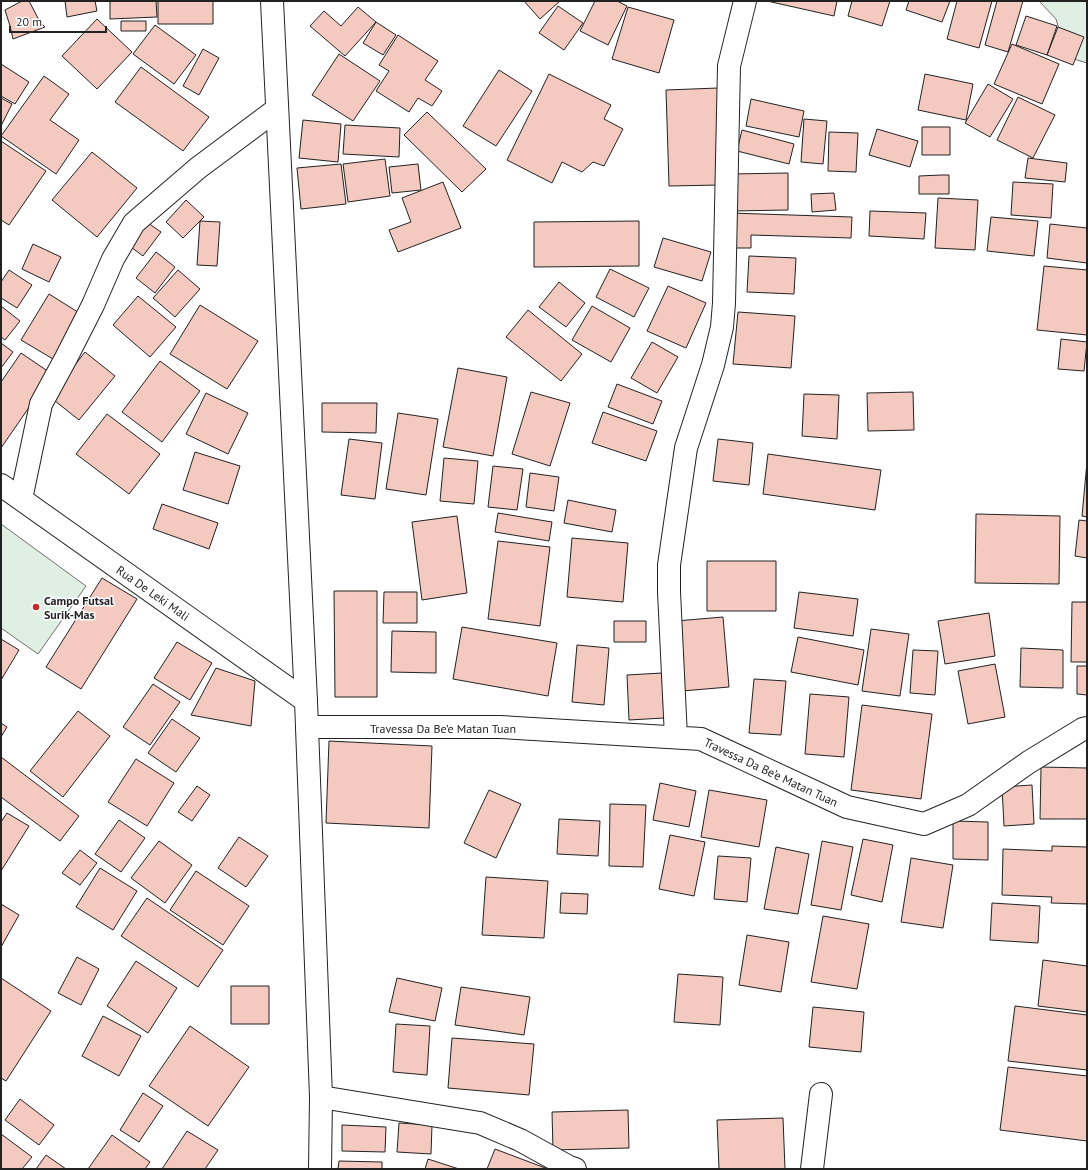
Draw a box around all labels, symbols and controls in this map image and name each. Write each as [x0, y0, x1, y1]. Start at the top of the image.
scale bar [10, 8, 106, 34]
text: 20 m [16, 14, 42, 29]
street label: Rua De Leki Mali [114, 562, 192, 624]
place label: Campo Futsal Surik-Mas [44, 593, 114, 622]
marker: Campo Futsal Surik-Mas [31, 602, 41, 612]
street label: Travessa Da Be’e Matan Tuan [370, 721, 516, 736]
street label: Travessa Da Be’e Matan Tuan [702, 734, 840, 810]

